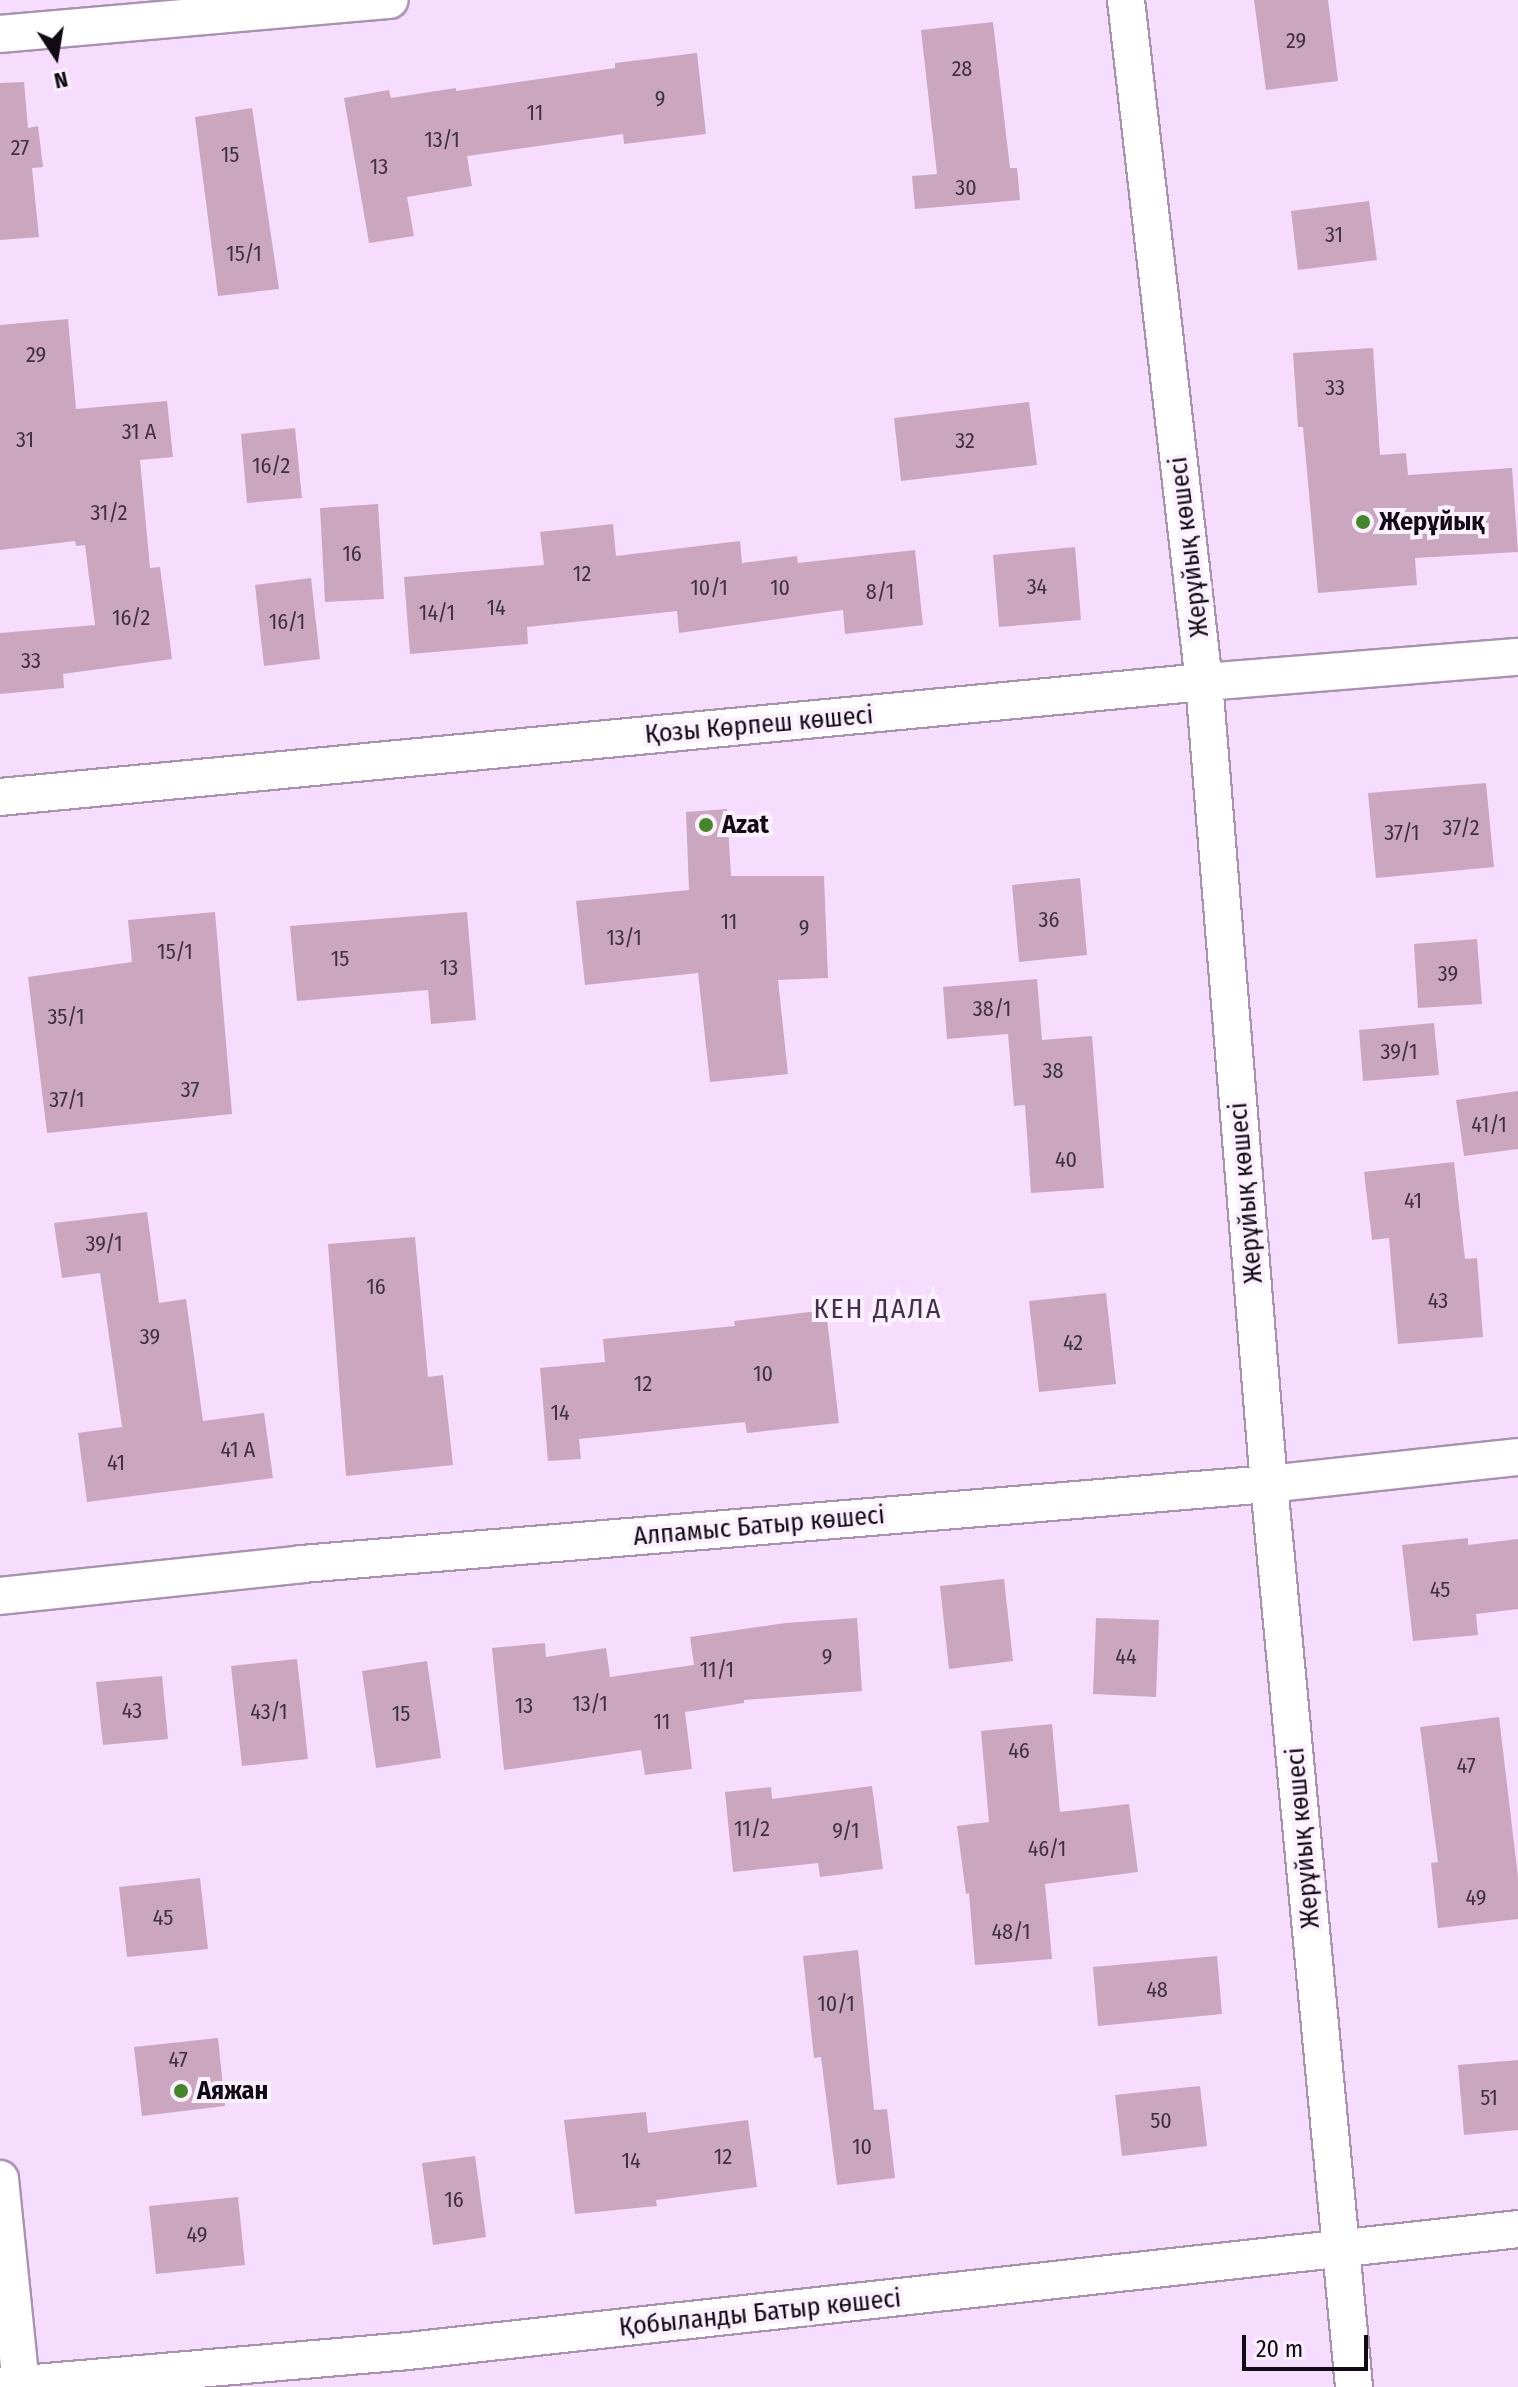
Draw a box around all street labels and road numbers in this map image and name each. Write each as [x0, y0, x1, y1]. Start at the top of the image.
street label: Жерұйық көшесі [1162, 455, 1216, 639]
street label: Қозы Көрпеш көшесі [644, 699, 874, 751]
street label: Жерұйық көшесі [1223, 1101, 1269, 1285]
street label: Алпамыс Батыр көшесі [632, 1499, 886, 1553]
street label: Жерұйық көшесі [1280, 1746, 1326, 1930]
street label: Қобыланды Батыр көшесі [618, 2283, 902, 2343]

